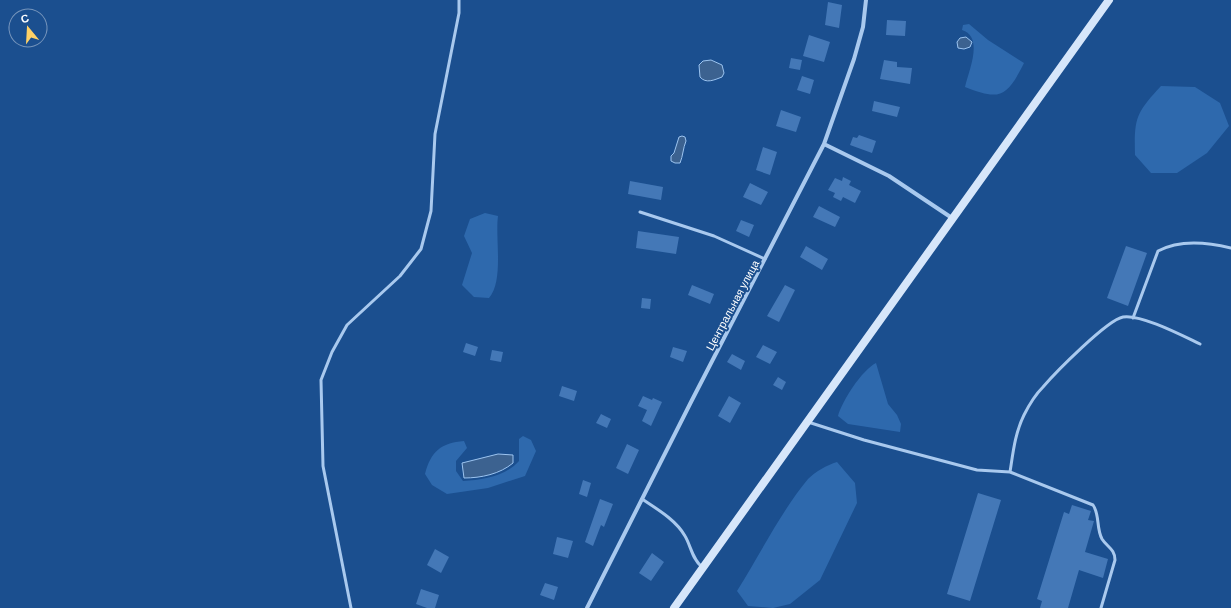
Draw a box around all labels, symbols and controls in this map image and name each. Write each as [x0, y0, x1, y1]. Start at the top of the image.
north arrow [8, 8, 48, 48]
text: С [19, 11, 31, 25]
street label: Центральная улица [703, 257, 762, 352]

